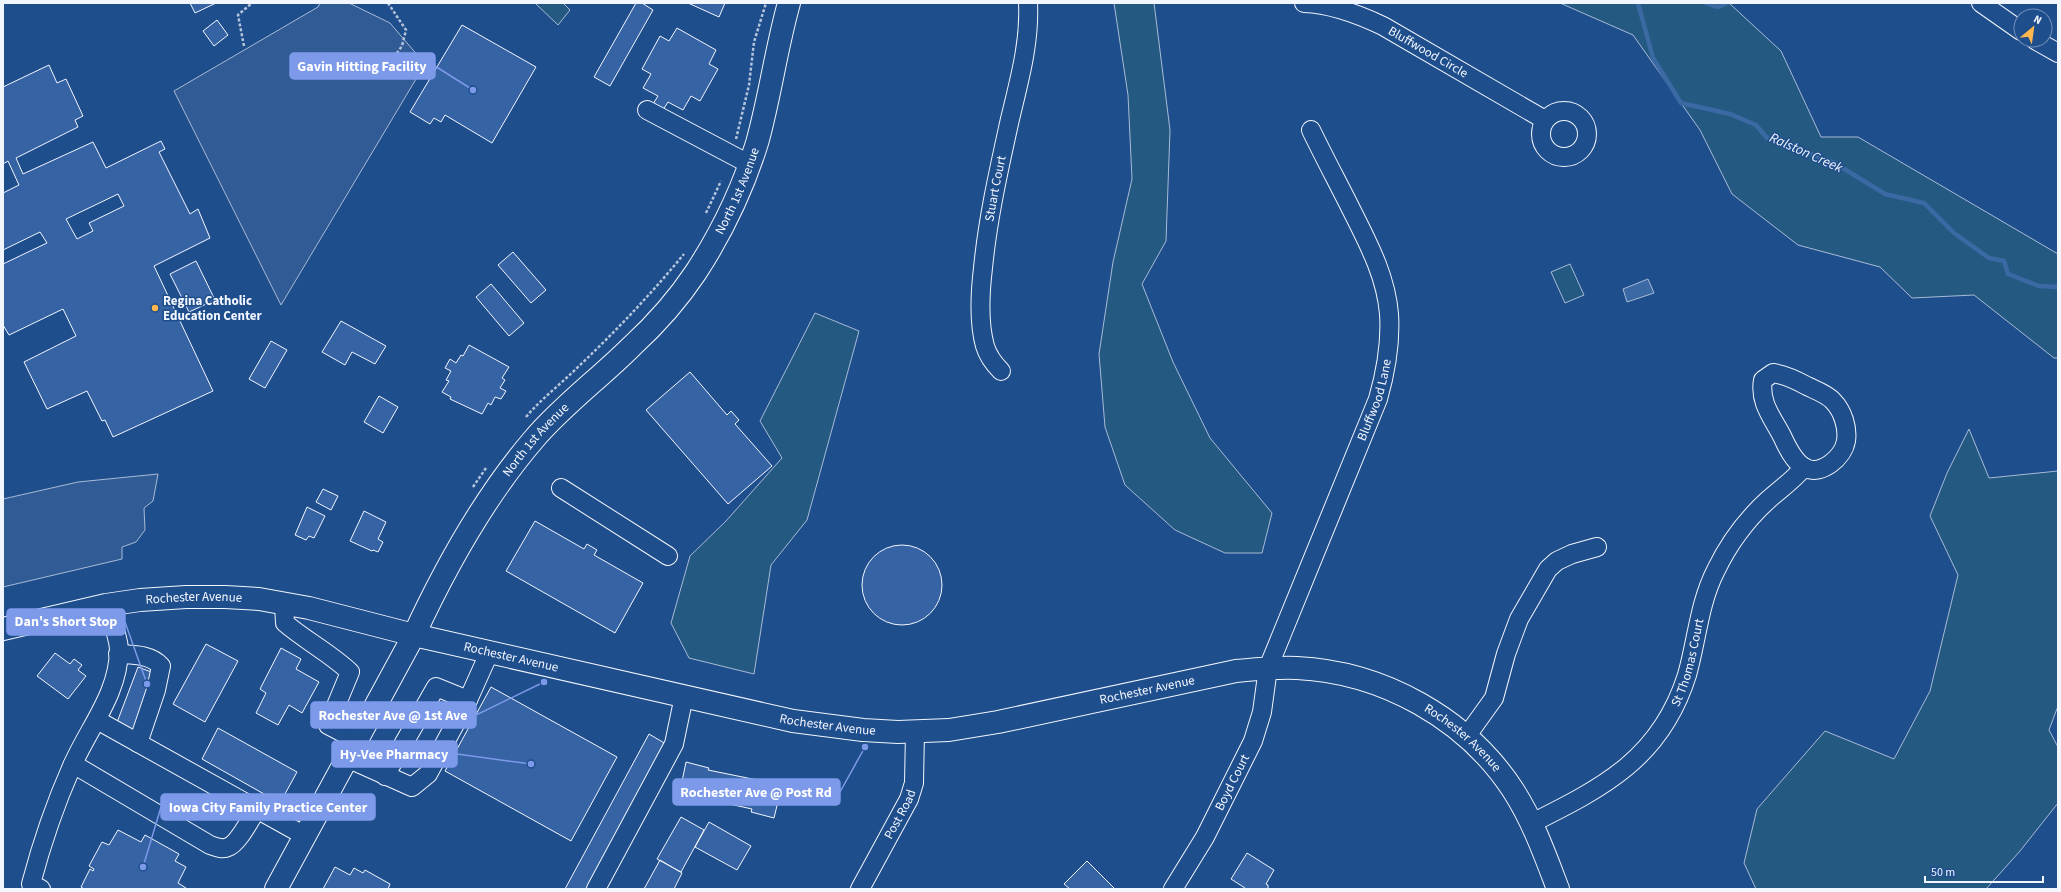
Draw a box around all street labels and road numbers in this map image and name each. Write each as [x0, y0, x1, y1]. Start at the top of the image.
street label: Bluffwood Circle [1385, 22, 1471, 82]
street label: North 1st Avenue [711, 145, 764, 238]
street label: Stuart Court [980, 153, 1011, 223]
street label: Bluffwood Lane [1353, 358, 1396, 444]
street label: North 1st Avenue [498, 399, 573, 480]
street label: Rochester Avenue [145, 588, 243, 609]
street label: St Thomas Court [1667, 616, 1708, 710]
street label: Rochester Avenue [462, 638, 560, 677]
street label: Rochester Avenue [1098, 671, 1196, 709]
street label: Rochester Avenue [1421, 699, 1505, 776]
street label: Rochester Avenue [778, 709, 876, 740]
street label: Boyd Court [1211, 751, 1254, 814]
street label: Post Road [880, 787, 920, 842]

